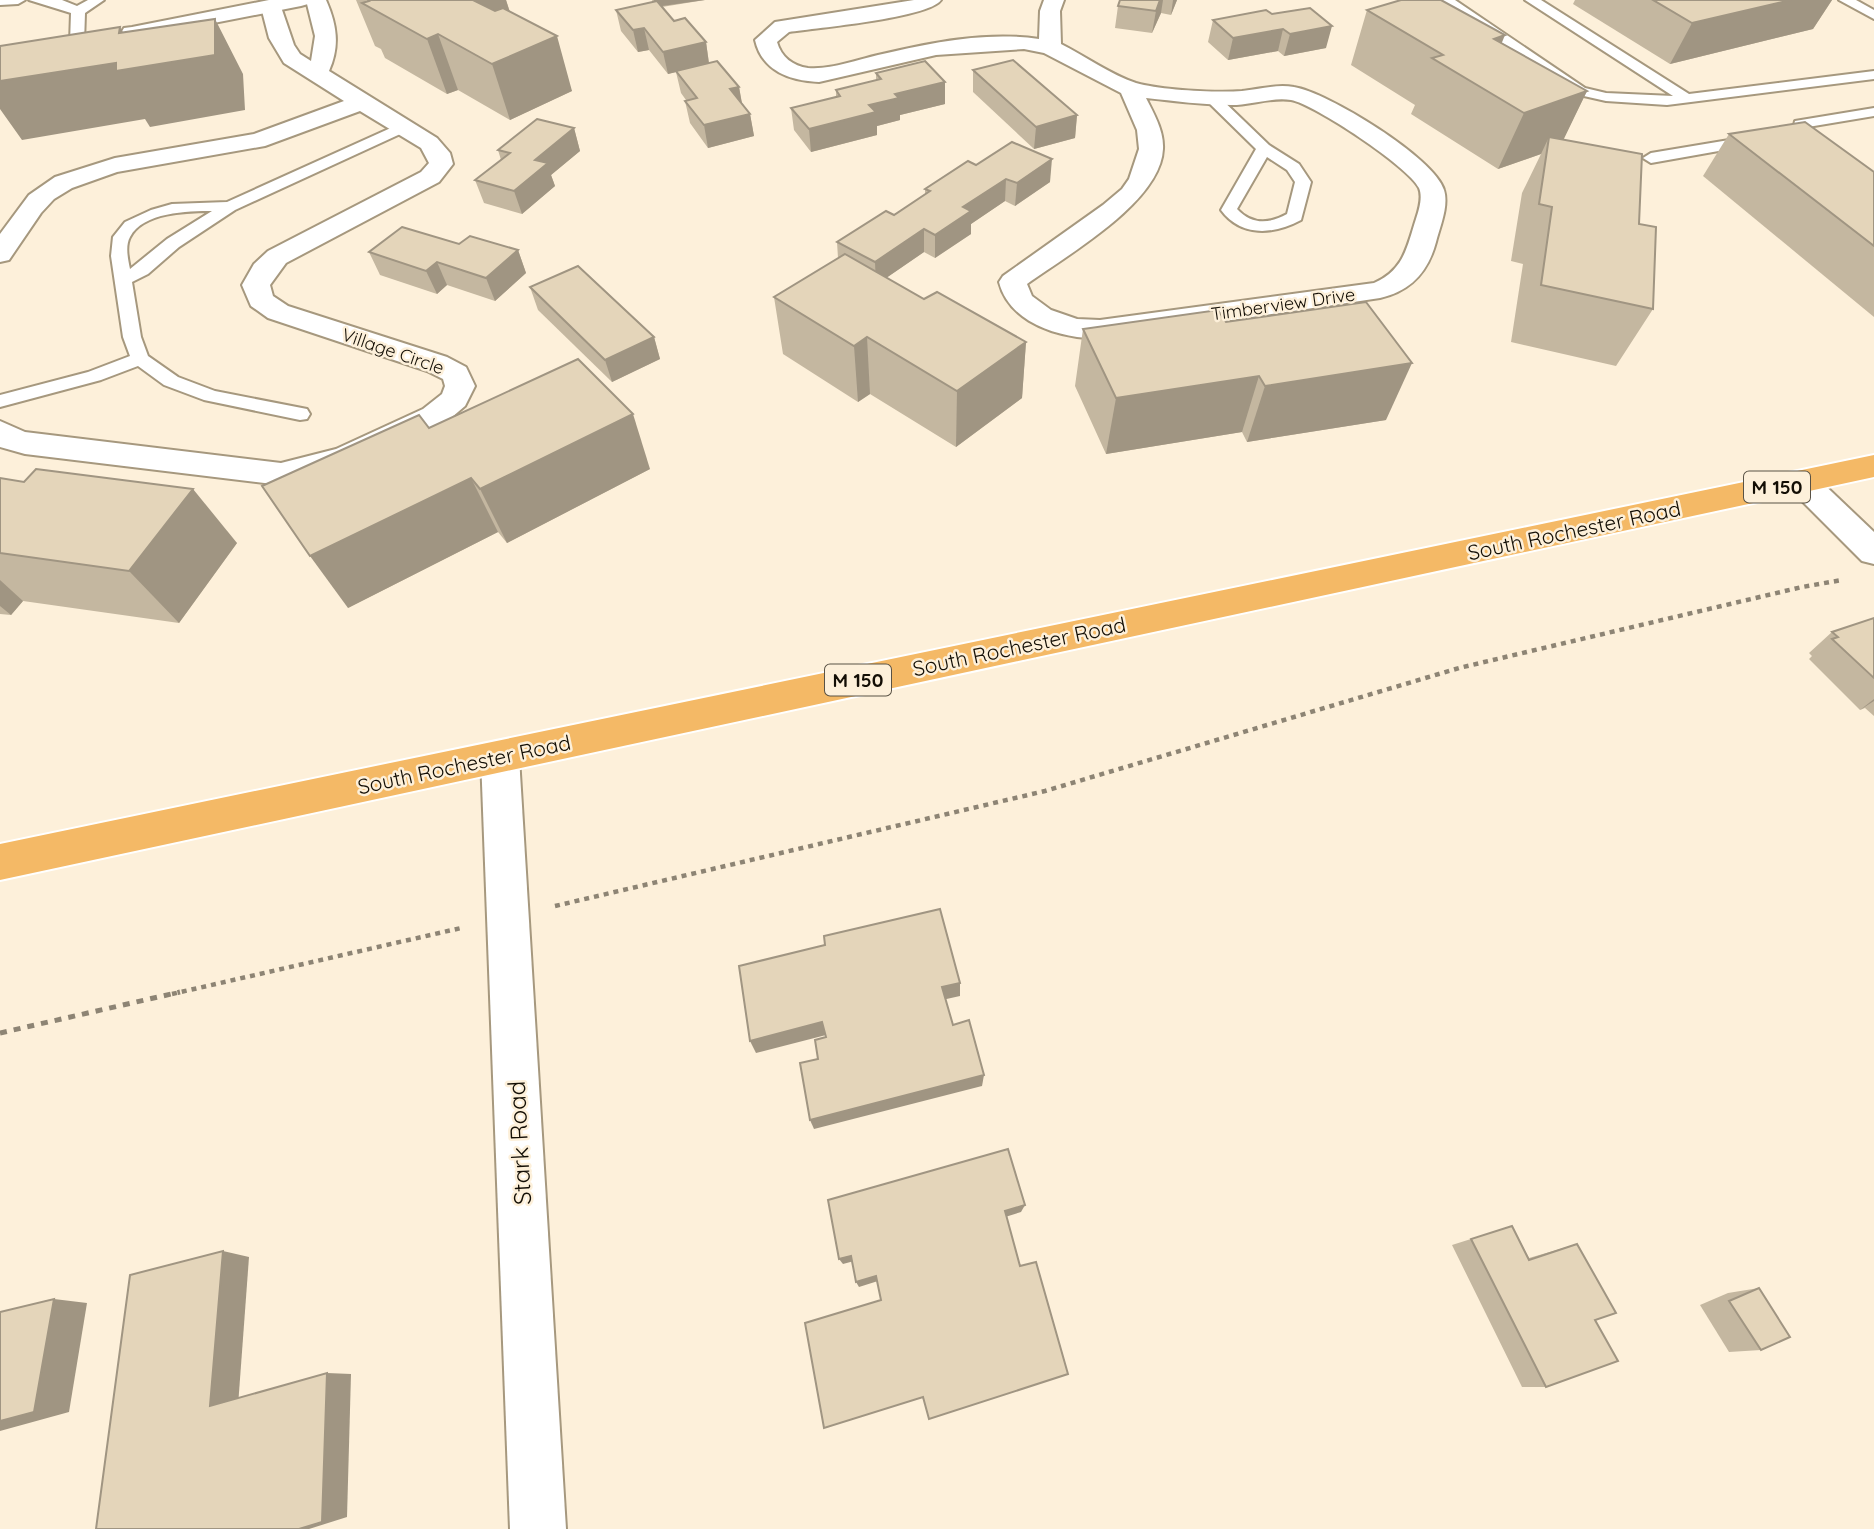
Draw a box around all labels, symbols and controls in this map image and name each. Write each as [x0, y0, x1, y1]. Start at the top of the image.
street label: Timberview Drive [1209, 282, 1357, 326]
street label: Village Circle [339, 323, 447, 379]
road number: M 150 [1744, 472, 1810, 502]
street label: South Rochester Road [1465, 495, 1683, 565]
street label: South Rochester Road [910, 611, 1128, 681]
road number: M 150 [825, 664, 891, 695]
street label: South Rochester Road [355, 729, 573, 799]
street label: Stark Road [501, 1080, 537, 1206]

